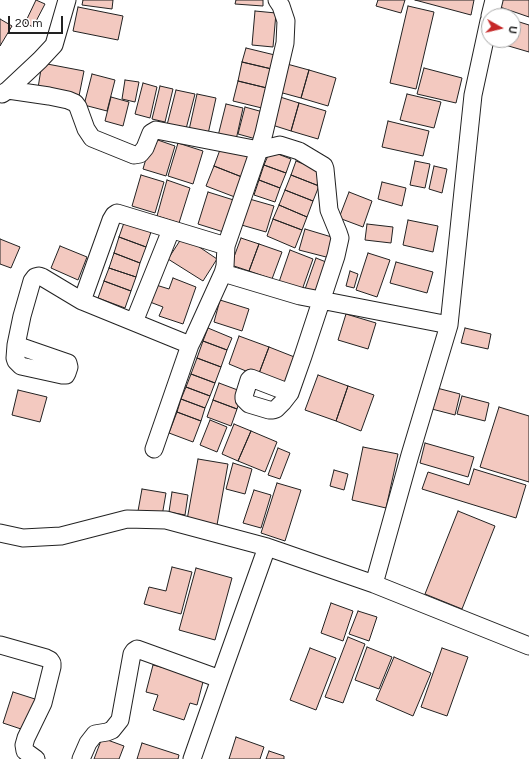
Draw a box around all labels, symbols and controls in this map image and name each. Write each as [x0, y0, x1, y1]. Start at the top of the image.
scale bar [10, 8, 65, 34]
north arrow [481, 8, 521, 48]
text: 20 m [15, 16, 43, 30]
text: U [505, 25, 519, 34]

